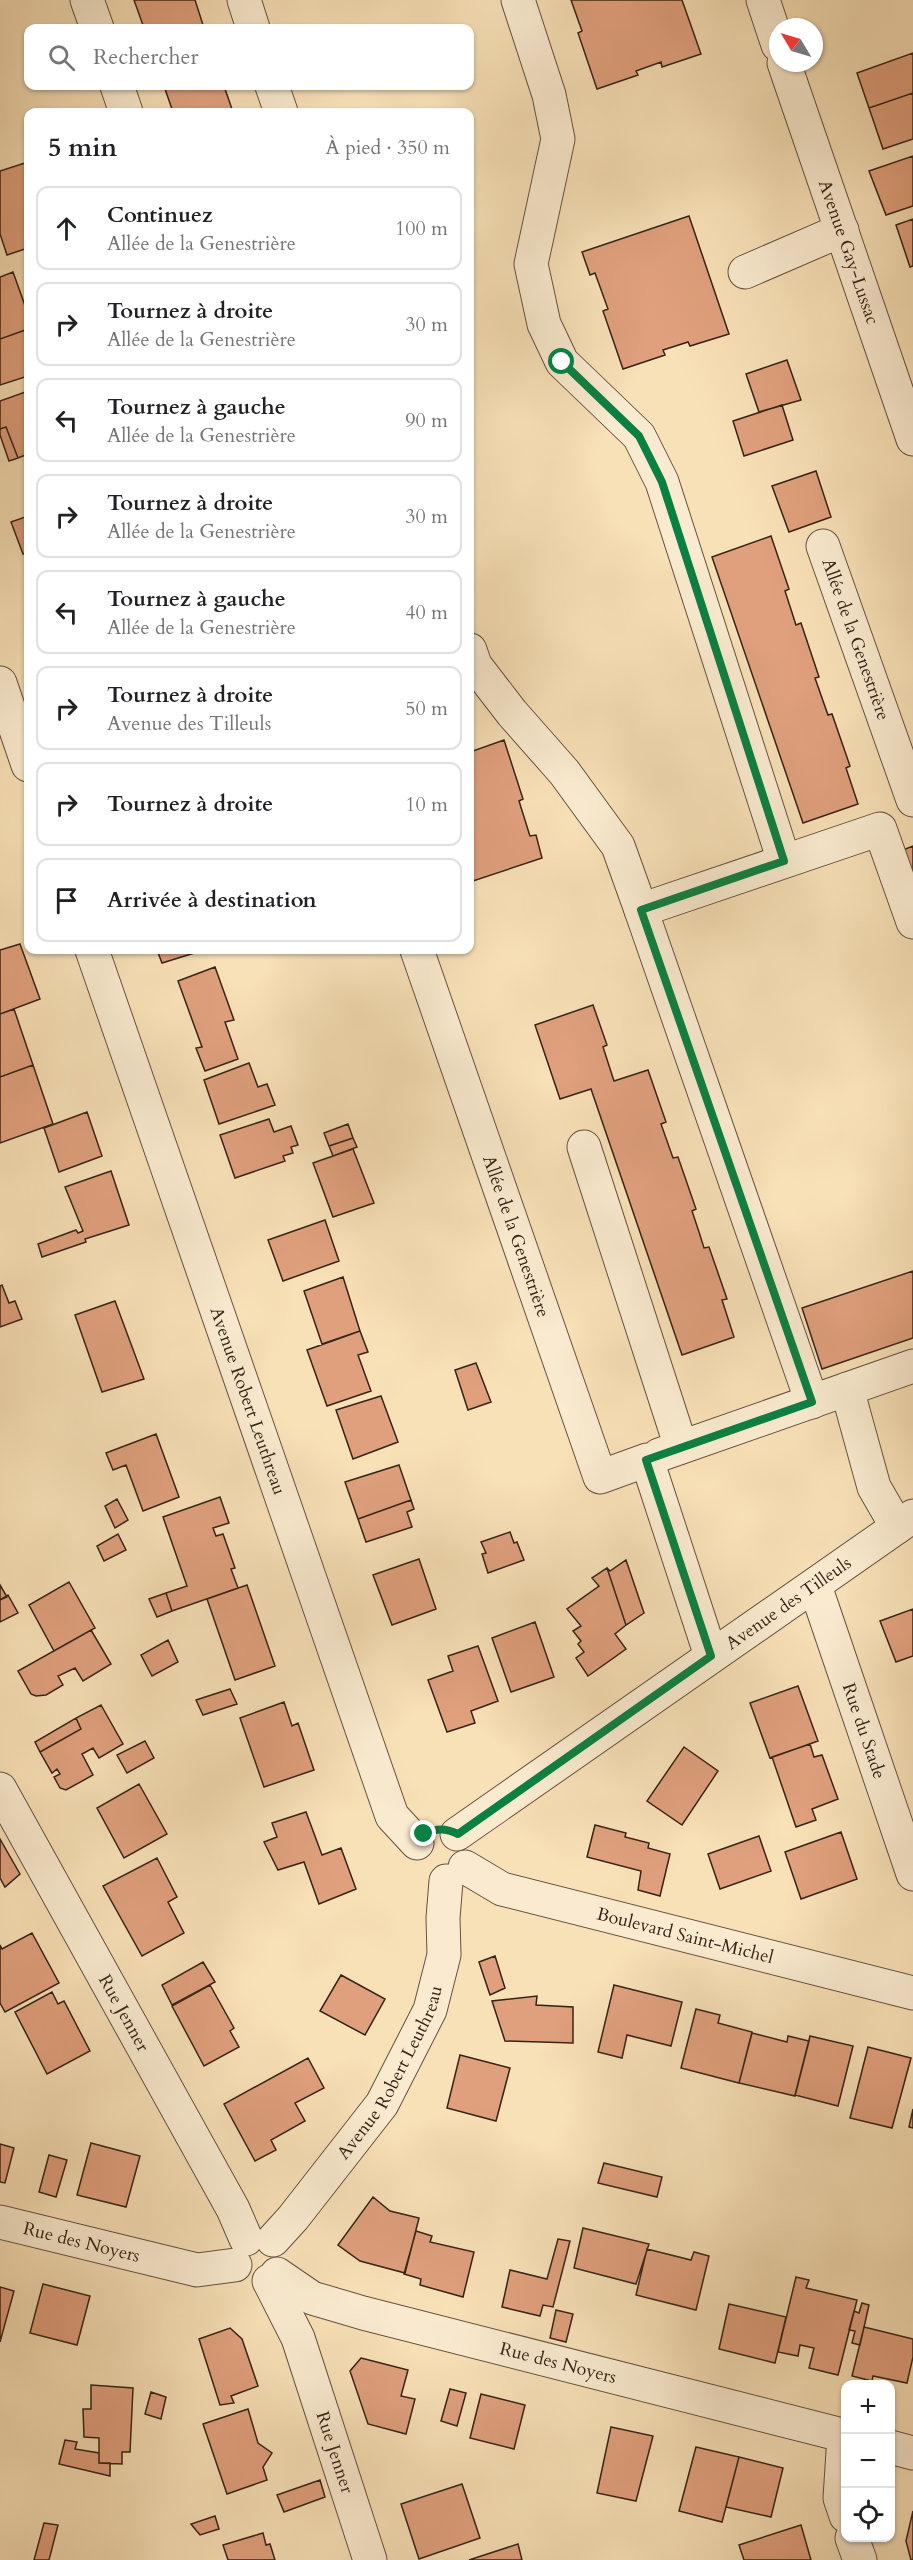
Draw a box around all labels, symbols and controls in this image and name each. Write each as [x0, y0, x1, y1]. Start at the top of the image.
north arrow [769, 18, 823, 72]
search box [24, 24, 474, 90]
icon: search [45, 41, 78, 74]
text: Rechercher [93, 42, 198, 72]
text: 5 min [48, 130, 117, 165]
text: À pied · 350 m [326, 134, 450, 161]
street label: Avenue Gay-Lussac [812, 176, 885, 328]
text: Continuez [107, 200, 213, 230]
icon: ahead [50, 212, 83, 245]
text: 100 m [395, 215, 448, 242]
text: Allée de la Genestrière [107, 230, 296, 257]
text: Tournez à droite [107, 296, 273, 326]
icon: right [50, 308, 83, 341]
text: 30 m [405, 311, 448, 338]
text: Allée de la Genestrière [107, 326, 296, 353]
route start [548, 348, 574, 374]
text: Tournez à gauche [107, 392, 286, 422]
icon: left [50, 404, 83, 437]
text: 90 m [405, 407, 448, 434]
text: Allée de la Genestrière [107, 422, 296, 449]
text: Tournez à droite [107, 488, 273, 518]
icon: right [50, 500, 83, 533]
text: 30 m [405, 503, 448, 530]
text: Allée de la Genestrière [107, 518, 296, 545]
street label: Allée de la Genestrière [816, 555, 896, 724]
text: Tournez à gauche [107, 584, 286, 614]
icon: left [50, 596, 83, 629]
text: 40 m [405, 599, 448, 626]
text: Allée de la Genestrière [107, 614, 296, 641]
text: Tournez à droite [107, 680, 273, 710]
icon: right [50, 692, 83, 725]
text: 50 m [405, 695, 448, 722]
text: Avenue des Tilleuls [107, 710, 271, 737]
icon: right [50, 788, 83, 821]
text: Tournez à droite [107, 789, 273, 819]
text: 10 m [405, 791, 448, 818]
icon: arrive [50, 884, 83, 917]
text: Arrivée à destination [107, 885, 317, 915]
street label: Allée de la Genestrière [477, 1152, 556, 1321]
street label: Avenue Robert Leuthreau [204, 1303, 292, 1498]
street label: Avenue des Tilleuls [720, 1550, 856, 1656]
street label: Rue du Stade [836, 1679, 892, 1782]
route end [410, 1820, 436, 1846]
street label: Boulevard Saint-Michel [594, 1901, 777, 1970]
street label: Rue Jenner [93, 1970, 156, 2056]
street label: Avenue Robert Leuthreau [331, 1983, 448, 2165]
street label: Rue des Noyers [21, 2216, 143, 2268]
street label: Rue des Noyers [497, 2336, 619, 2390]
map controls [841, 2380, 895, 2542]
button: + [841, 2380, 895, 2434]
street label: Rue Jenner [310, 2408, 360, 2497]
button: − [841, 2434, 895, 2488]
button: locate [841, 2488, 895, 2542]

